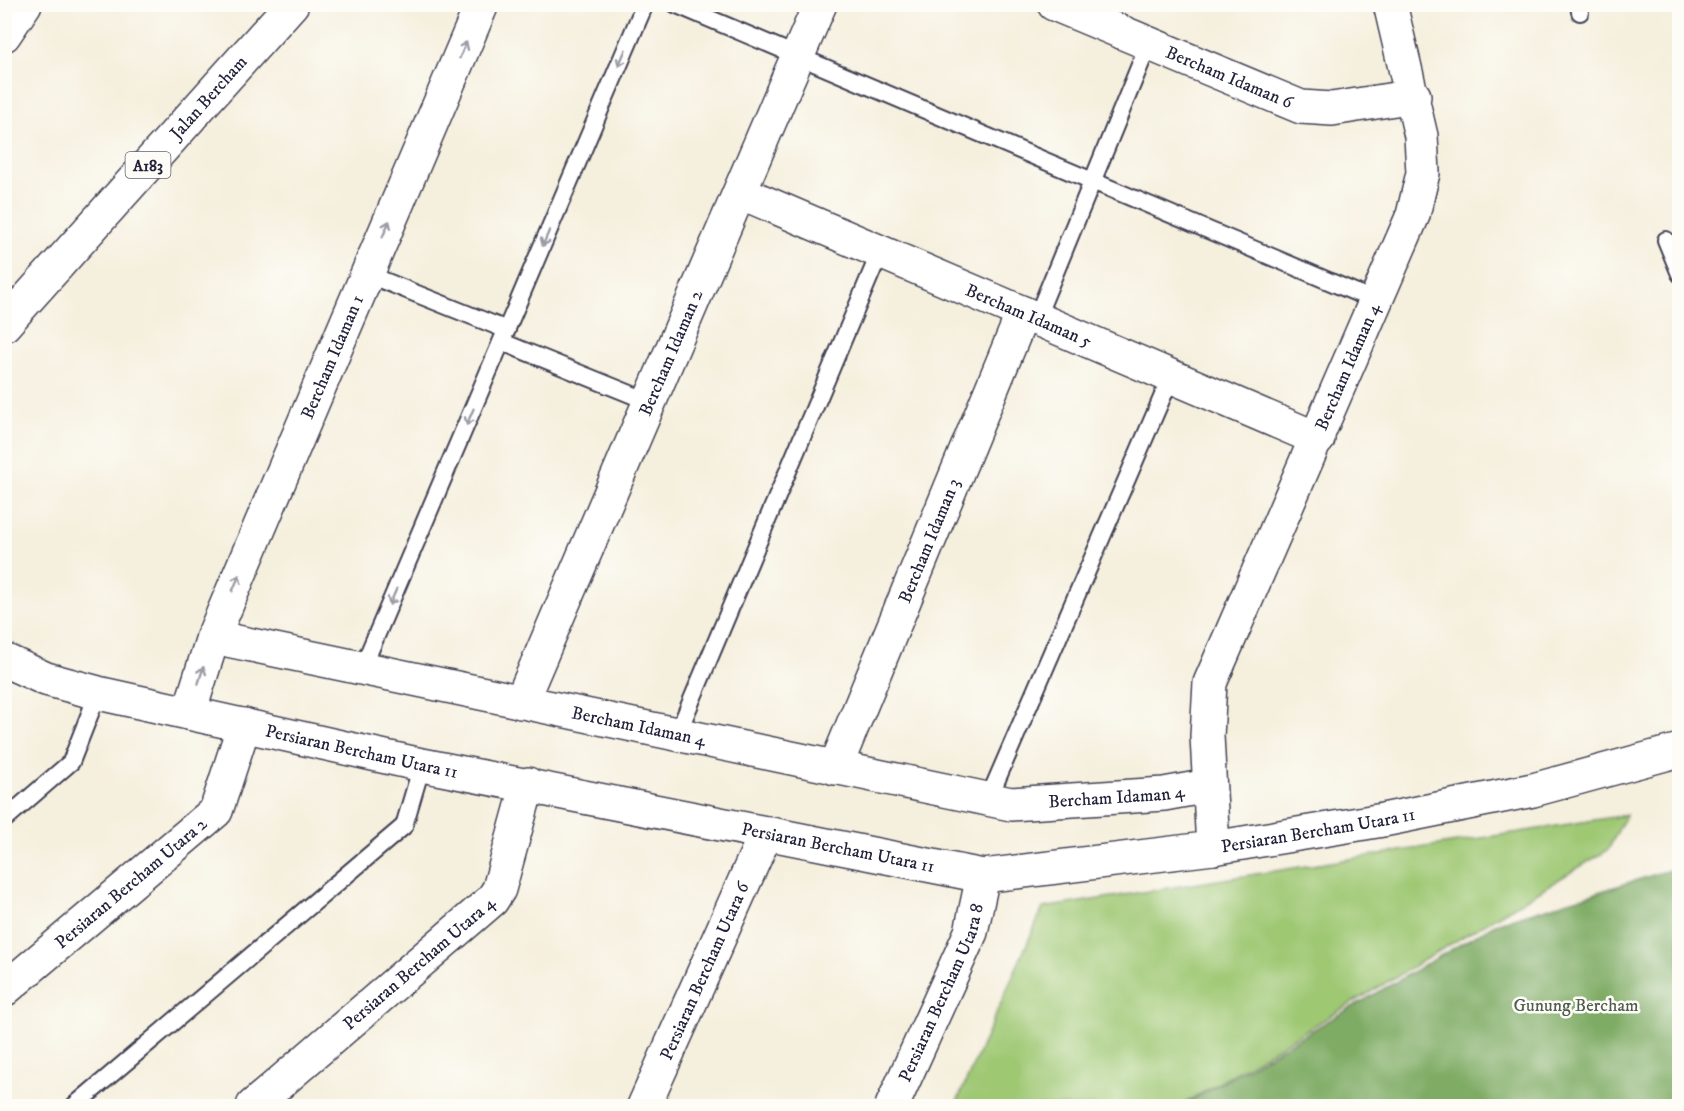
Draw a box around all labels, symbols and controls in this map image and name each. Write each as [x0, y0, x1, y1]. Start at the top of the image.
one-way arrow [458, 41, 469, 60]
street label: Bercham Idaman 6 [1162, 42, 1296, 115]
one-way arrow [616, 49, 628, 67]
street label: Jalan Bercham [165, 52, 252, 146]
road number: A183 [126, 152, 170, 178]
one-way arrow [381, 221, 392, 239]
one-way arrow [540, 228, 551, 246]
street label: Bercham Idaman 5 [962, 280, 1095, 353]
street label: Bercham Idaman 2 [635, 287, 708, 419]
street label: Bercham Idaman 1 [297, 292, 369, 423]
street label: Bercham Idaman 4 [1311, 300, 1386, 434]
one-way arrow [463, 408, 474, 426]
street label: Bercham Idaman 3 [894, 475, 965, 607]
one-way arrow [231, 574, 242, 592]
one-way arrow [387, 587, 398, 605]
one-way arrow [196, 666, 207, 685]
street label: Bercham Idaman 4 [570, 702, 708, 752]
street label: Persiaran Bercham Utara 11 [263, 721, 460, 784]
street label: Bercham Idaman 4 [1048, 780, 1187, 814]
street label: Persiaran Bercham Utara 11 [1220, 804, 1417, 858]
street label: Persiaran Bercham Utara 2 [51, 813, 212, 954]
street label: Persiaran Bercham Utara 11 [739, 818, 936, 878]
street label: Persiaran Bercham Utara 6 [656, 878, 755, 1064]
street label: Persiaran Bercham Utara 4 [339, 892, 501, 1035]
street label: Persiaran Bercham Utara 8 [894, 901, 989, 1086]
park label: Gunung Bercham [1513, 995, 1639, 1017]

